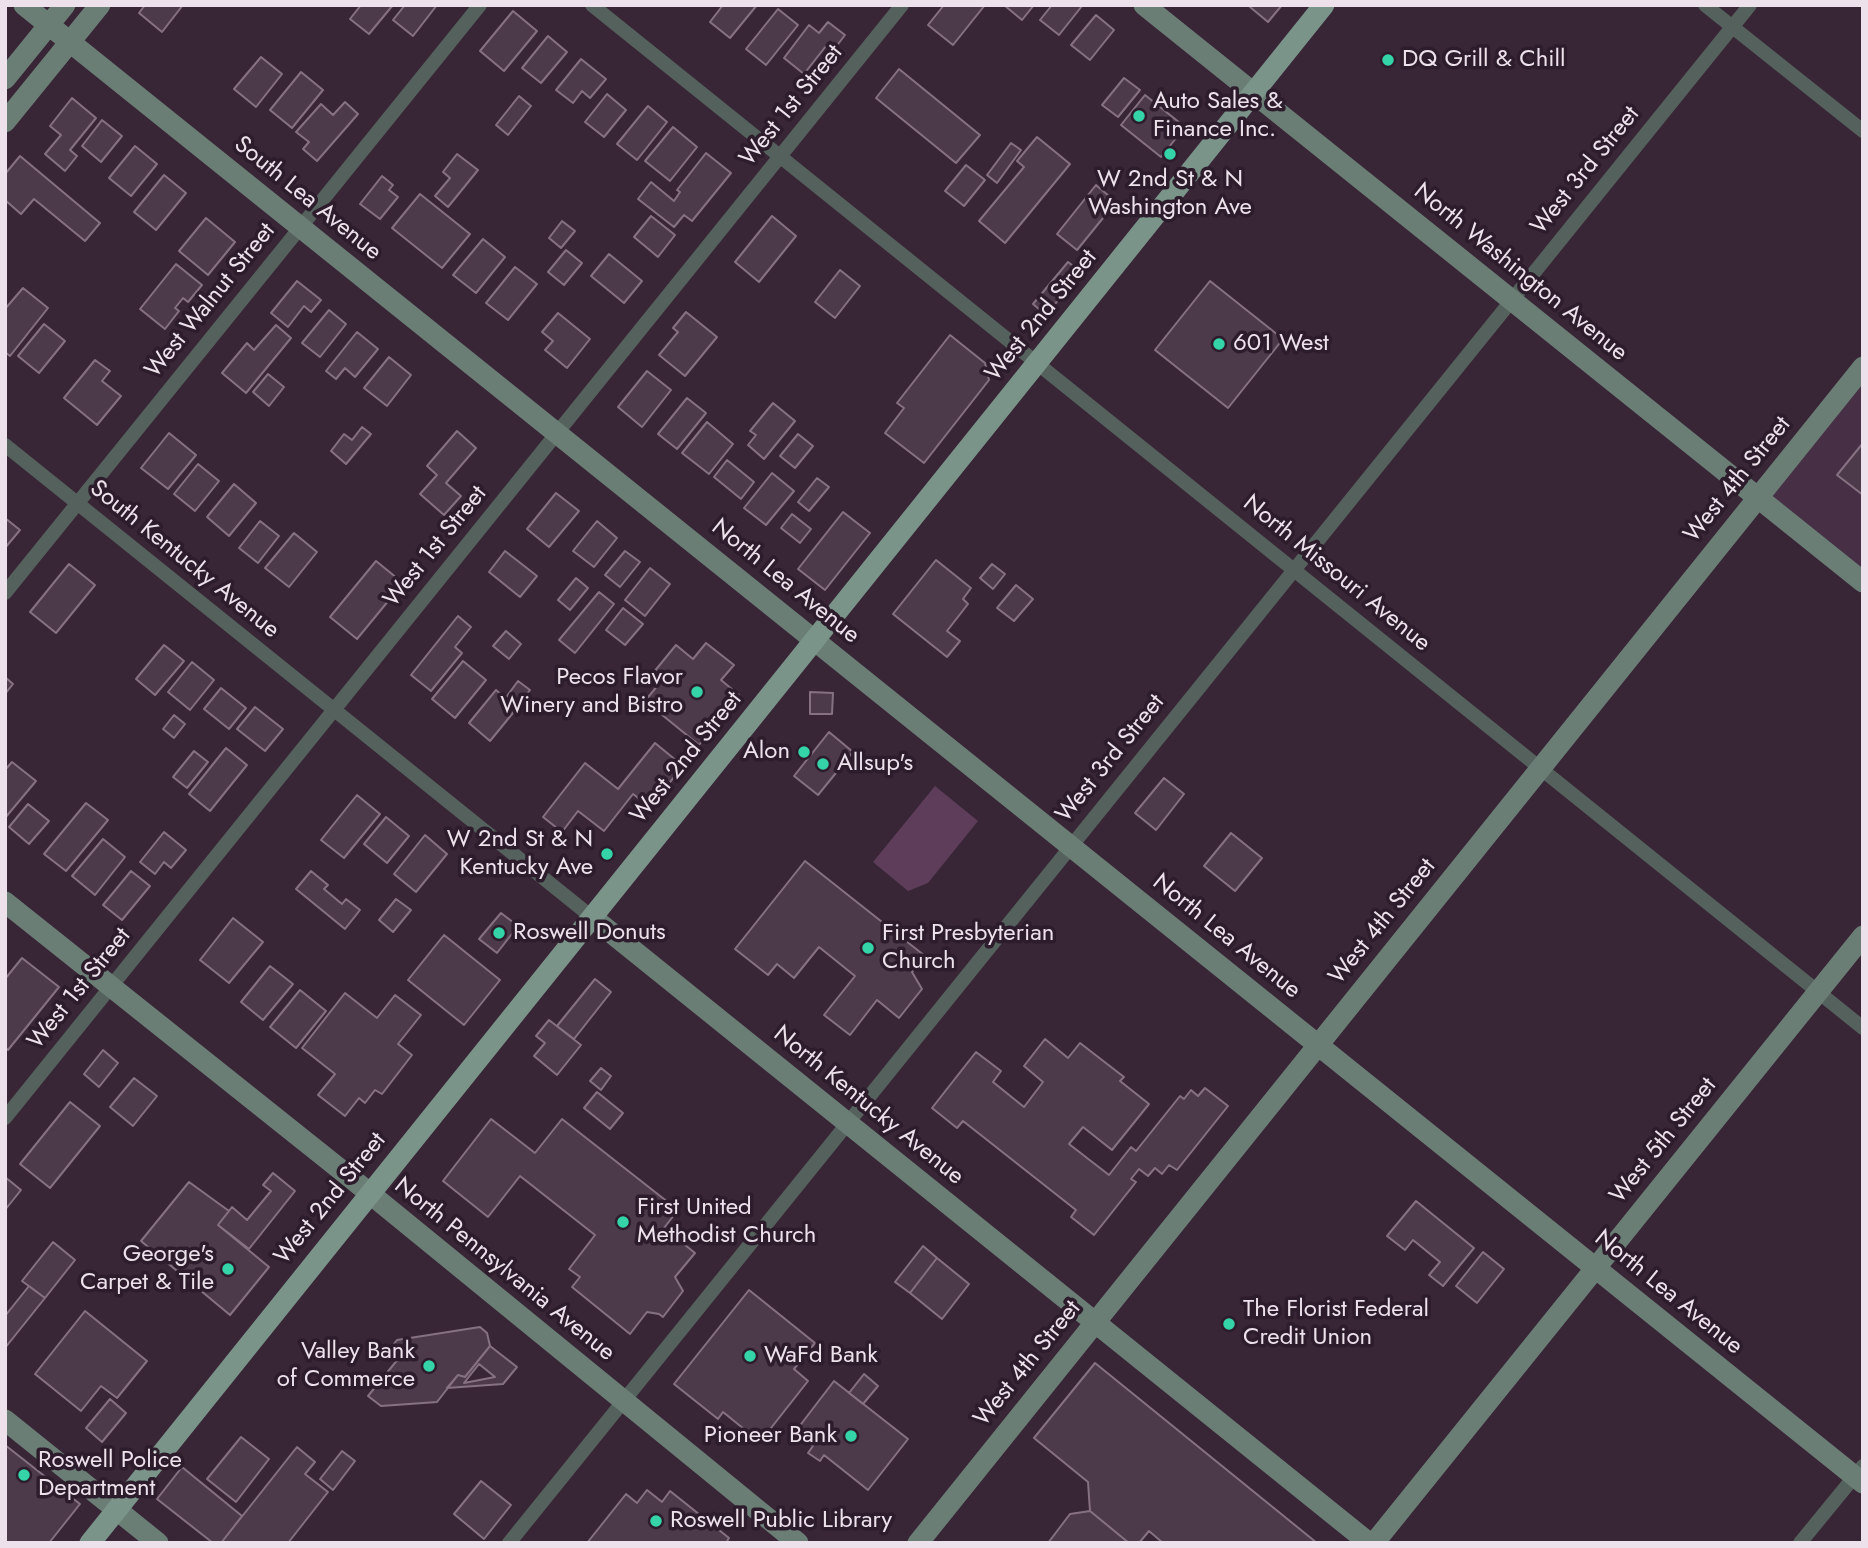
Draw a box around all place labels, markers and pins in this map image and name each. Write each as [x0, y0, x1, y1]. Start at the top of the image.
place label: DQ Grill & Chill [1402, 46, 1566, 74]
marker: DQ Grill & Chill [1380, 52, 1396, 68]
place label: Auto Sales & Finance Inc. [1153, 88, 1283, 144]
marker: Auto Sales & Finance Inc. [1131, 108, 1147, 124]
marker: W 2nd St & N Washington Ave [1162, 146, 1178, 162]
place label: W 2nd St & N Washington Ave [1088, 166, 1252, 222]
place label: 601 West [1233, 330, 1329, 358]
marker: 601 West [1211, 336, 1227, 352]
place label: Pecos Flavor Winery and Bistro [500, 664, 683, 720]
marker: Pecos Flavor Winery and Bistro [689, 684, 705, 700]
place label: Alon [743, 738, 790, 766]
marker: Alon [796, 744, 812, 760]
place label: Allsup's [837, 750, 913, 778]
marker: Allsup's [815, 756, 831, 772]
place label: W 2nd St & N Kentucky Ave [447, 826, 593, 882]
marker: W 2nd St & N Kentucky Ave [599, 846, 615, 862]
place label: Roswell Donuts [513, 919, 666, 947]
place label: First Presbyterian Church [882, 920, 1054, 976]
marker: Roswell Donuts [491, 925, 507, 941]
marker: First Presbyterian Church [860, 940, 876, 956]
place label: First United Methodist Church [637, 1194, 816, 1250]
marker: First United Methodist Church [615, 1214, 631, 1230]
place label: George's Carpet & Tile [80, 1241, 214, 1297]
marker: George's Carpet & Tile [220, 1261, 236, 1277]
place label: The Florist Federal Credit Union [1243, 1296, 1429, 1352]
marker: The Florist Federal Credit Union [1221, 1316, 1237, 1332]
place label: Valley Bank of Commerce [277, 1338, 415, 1394]
place label: WaFd Bank [764, 1342, 878, 1370]
marker: WaFd Bank [742, 1348, 758, 1364]
marker: Valley Bank of Commerce [421, 1358, 437, 1374]
place label: Pioneer Bank [704, 1422, 837, 1450]
marker: Pioneer Bank [843, 1428, 859, 1444]
place label: Roswell Police Department [38, 1447, 182, 1503]
marker: Roswell Police Department [16, 1467, 32, 1483]
place label: Roswell Public Library [670, 1507, 892, 1535]
marker: Roswell Public Library [648, 1513, 664, 1529]

